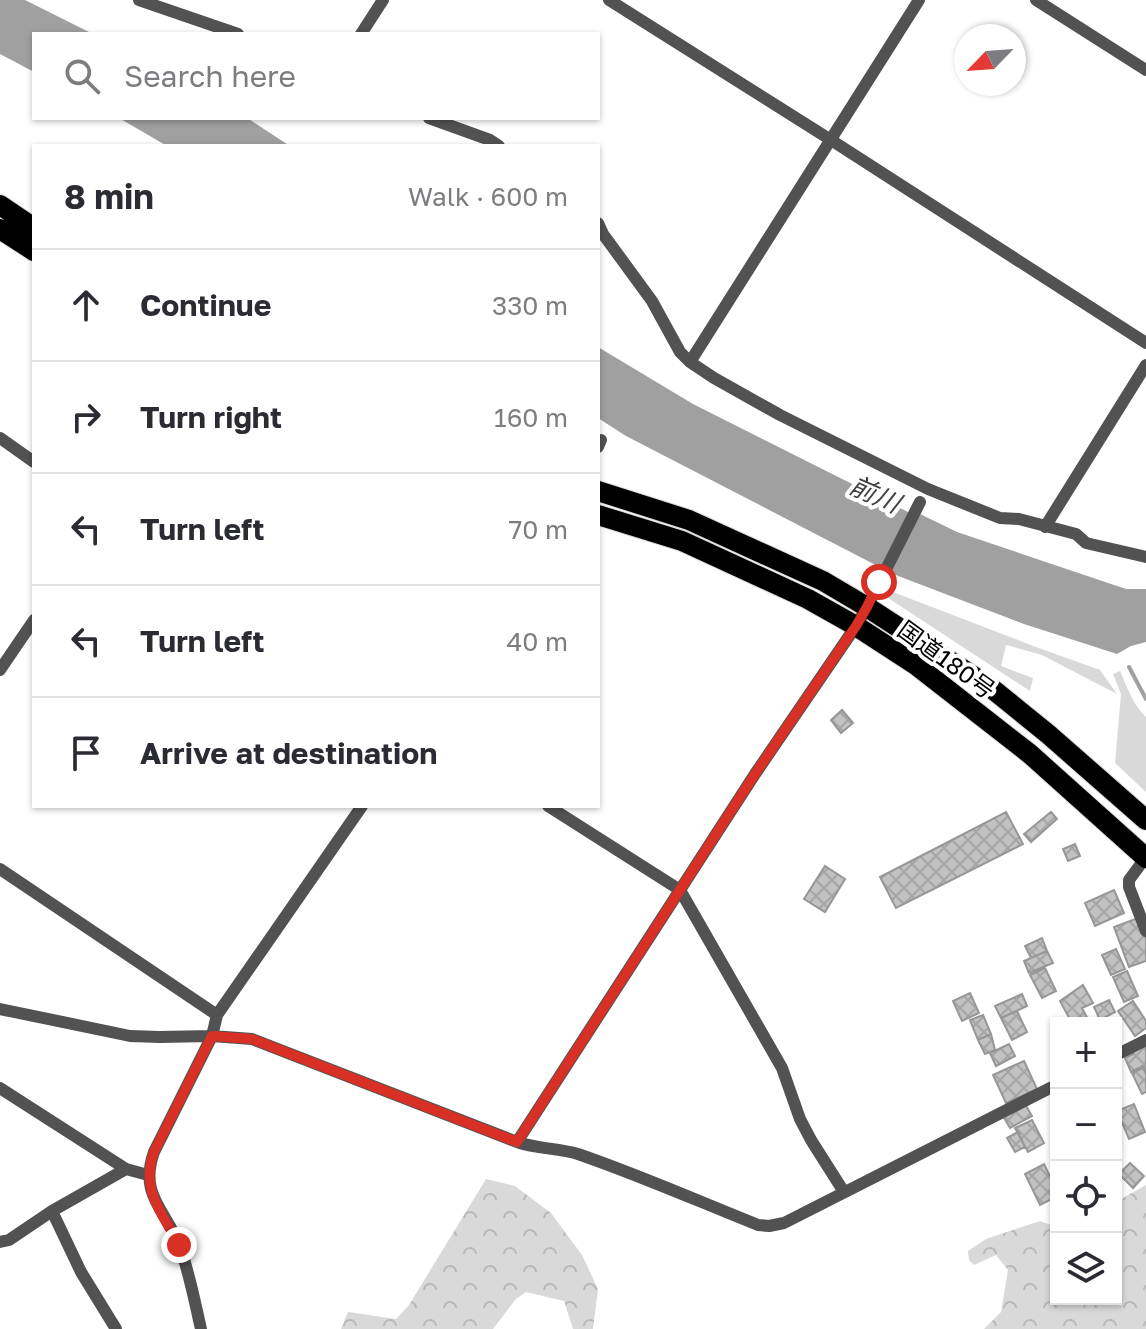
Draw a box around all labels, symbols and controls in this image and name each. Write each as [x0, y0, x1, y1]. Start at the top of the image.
north arrow [954, 24, 1026, 96]
search box [32, 32, 600, 120]
icon: search [60, 54, 104, 98]
text: Search here [124, 58, 296, 94]
text: 8 min [64, 176, 154, 216]
text: Walk · 600 m [408, 181, 568, 212]
icon: ahead [64, 283, 108, 327]
text: Continue [140, 287, 271, 323]
text: 330 m [492, 290, 568, 321]
icon: right [64, 395, 108, 439]
text: Turn right [140, 399, 282, 435]
text: 160 m [494, 402, 568, 433]
water label: 前川 [845, 469, 908, 520]
icon: left [64, 507, 108, 551]
text: Turn left [140, 511, 265, 547]
text: 70 m [509, 514, 568, 545]
route start [861, 564, 897, 600]
street label: 国道180号 [893, 614, 1001, 704]
icon: left [64, 619, 108, 663]
text: Turn left [140, 623, 265, 659]
text: 40 m [507, 626, 568, 657]
icon: arrive [64, 731, 108, 775]
text: Arrive at destination [140, 735, 437, 771]
map controls [1050, 1017, 1122, 1305]
button: + [1050, 1017, 1122, 1089]
button: − [1050, 1089, 1122, 1161]
button: locate [1050, 1161, 1122, 1233]
route end [161, 1227, 197, 1263]
button: layers [1050, 1233, 1122, 1305]

